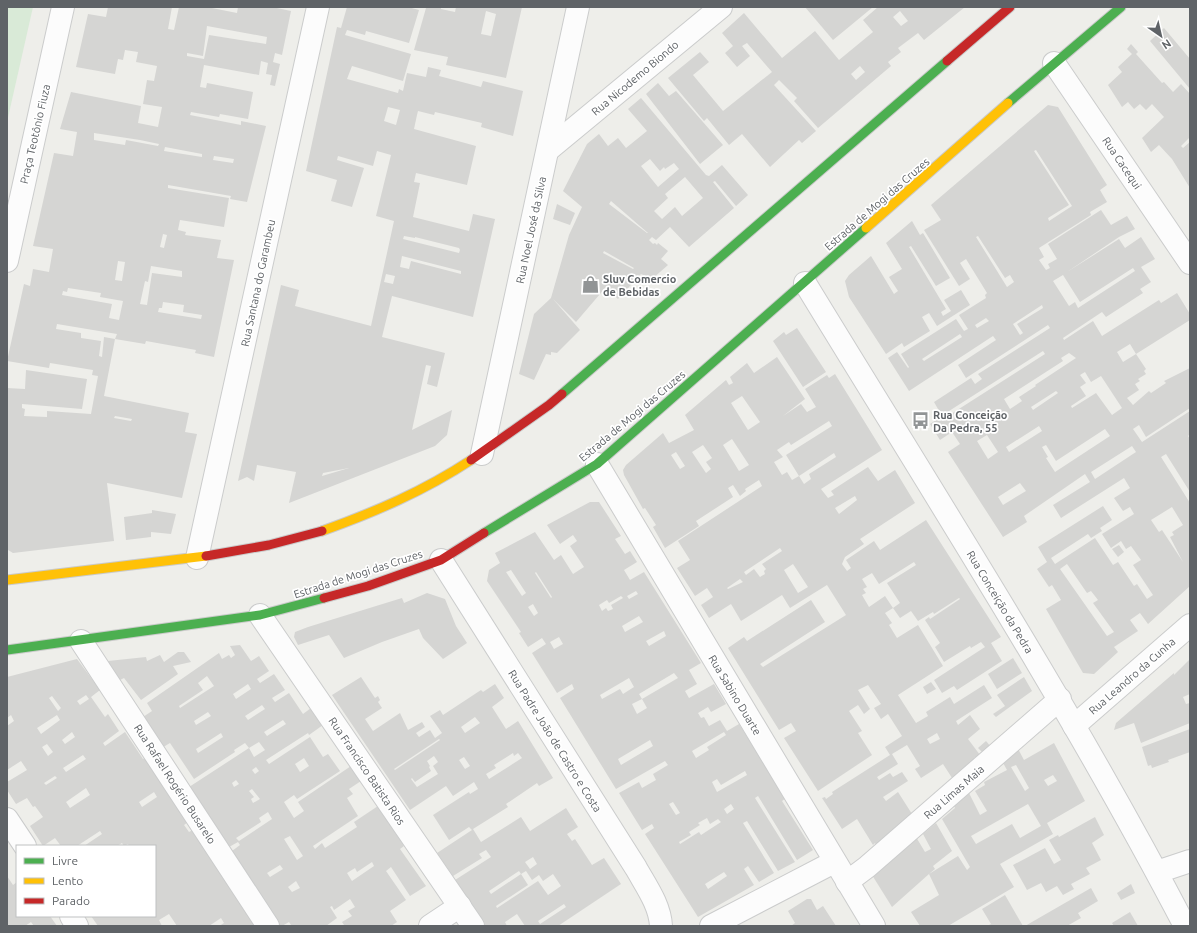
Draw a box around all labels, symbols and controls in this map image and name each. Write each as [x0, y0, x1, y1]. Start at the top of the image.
north arrow [1141, 16, 1181, 56]
text: N [1160, 37, 1173, 52]
street label: Rua Nicodemo Biondo [589, 38, 681, 118]
street label: Praça Teotônio Fiuza [18, 83, 52, 185]
street label: Rua Cacequi [1100, 135, 1144, 191]
street label: Estrada de Mogi das Cruzes [822, 155, 932, 253]
street label: Rua Noel José da Silva [514, 175, 548, 285]
street label: Rua Santana do Garambeu [239, 218, 277, 348]
place label: Sluv Comercio de Bebidas [603, 273, 677, 298]
shop icon: Sluv Comercio de Bebidas [580, 275, 600, 295]
street label: Estrada de Mogi das Cruzes [577, 368, 688, 464]
place label: Rua Conceição Da Pedra, 55 [933, 409, 1008, 434]
bus stop icon: Rua Conceição Da Pedra, 55 [910, 411, 930, 431]
street label: Estrada de Mogi das Cruzes [292, 547, 424, 601]
street label: Rua Conceição da Pedra [965, 549, 1035, 655]
street label: Rua Leandro da Cunha [1086, 635, 1178, 717]
street label: Rua Sabino Duarte [706, 653, 764, 737]
street label: Rua Padre João de Castro e Costa [506, 668, 604, 814]
street label: Rua Francisco Batista Rios [326, 715, 408, 827]
street label: Rua Rafael Rogério Busarelo [132, 722, 218, 846]
street label: Rua Limas Maia [922, 763, 986, 821]
legend [16, 845, 156, 917]
text: Livre [52, 854, 78, 867]
text: Lento [52, 874, 83, 887]
text: Parado [52, 894, 90, 907]

